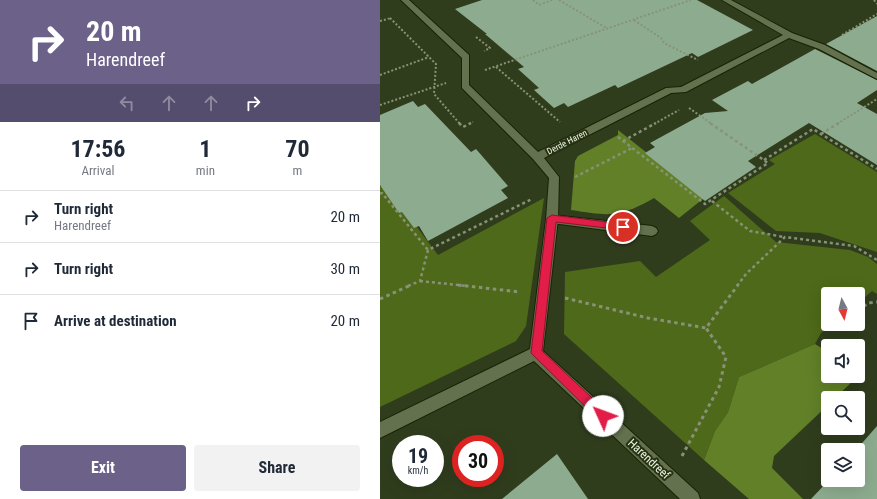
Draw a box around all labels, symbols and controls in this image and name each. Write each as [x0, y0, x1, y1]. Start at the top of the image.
text: 20 m [86, 15, 142, 48]
icon: right [20, 16, 72, 68]
text: Harendreef [86, 49, 165, 70]
icon: left [116, 92, 138, 114]
icon: ahead [158, 92, 180, 114]
icon: ahead [200, 92, 222, 114]
icon: right [242, 92, 264, 114]
street label: Derde Haren [545, 128, 589, 156]
text: 17:56 [70, 135, 125, 163]
text: 1 [199, 135, 211, 163]
text: 70 [285, 135, 310, 163]
text: Arrival [81, 163, 114, 178]
text: min [196, 163, 215, 178]
text: m [293, 163, 302, 178]
text: Turn right [54, 200, 113, 218]
icon: right [20, 206, 42, 228]
text: 20 m [330, 208, 360, 226]
pin [606, 210, 640, 244]
icon: arrive [612, 216, 634, 238]
text: Harendreef [54, 218, 111, 233]
icon: right [20, 258, 42, 280]
text: Turn right [54, 260, 113, 278]
text: 30 m [330, 260, 360, 278]
north arrow [821, 287, 865, 331]
map controls [821, 287, 865, 487]
icon: arrive [20, 310, 42, 332]
text: Arrive at destination [54, 312, 177, 330]
text: 20 m [330, 312, 360, 330]
button: sound [821, 339, 865, 383]
button: search [821, 391, 865, 435]
position arrow [582, 395, 624, 437]
speed limit sign: 30 [452, 435, 504, 487]
street label: Harendreef [625, 436, 673, 482]
button: layers [821, 443, 865, 487]
text: 19 [408, 444, 428, 468]
button: Exit [20, 445, 186, 491]
button: Share [194, 445, 360, 491]
text: km/h [408, 465, 428, 476]

